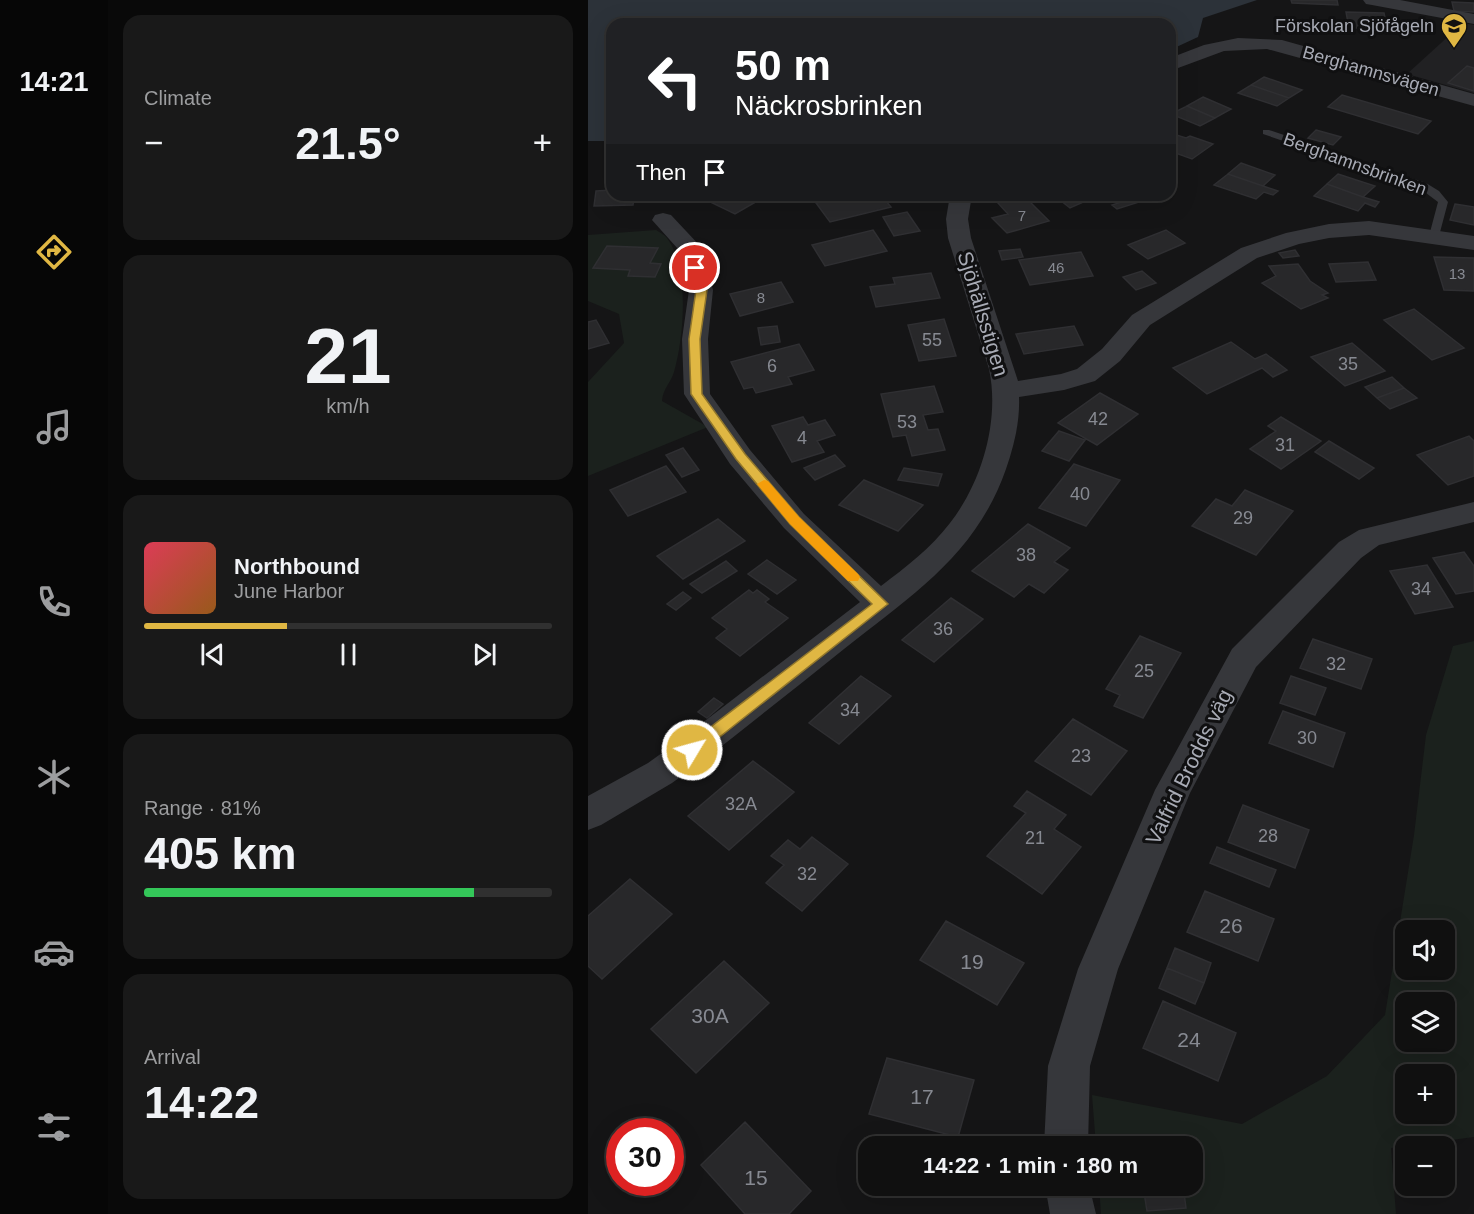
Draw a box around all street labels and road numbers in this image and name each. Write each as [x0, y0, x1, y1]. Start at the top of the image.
street label: Berghamnsvägen [1300, 42, 1442, 100]
street label: Berghamnsbrinken [1281, 129, 1429, 199]
street label: Sjöhällsstigen [954, 249, 1013, 379]
street label: Valfrid Brodds väg [1141, 685, 1236, 848]

